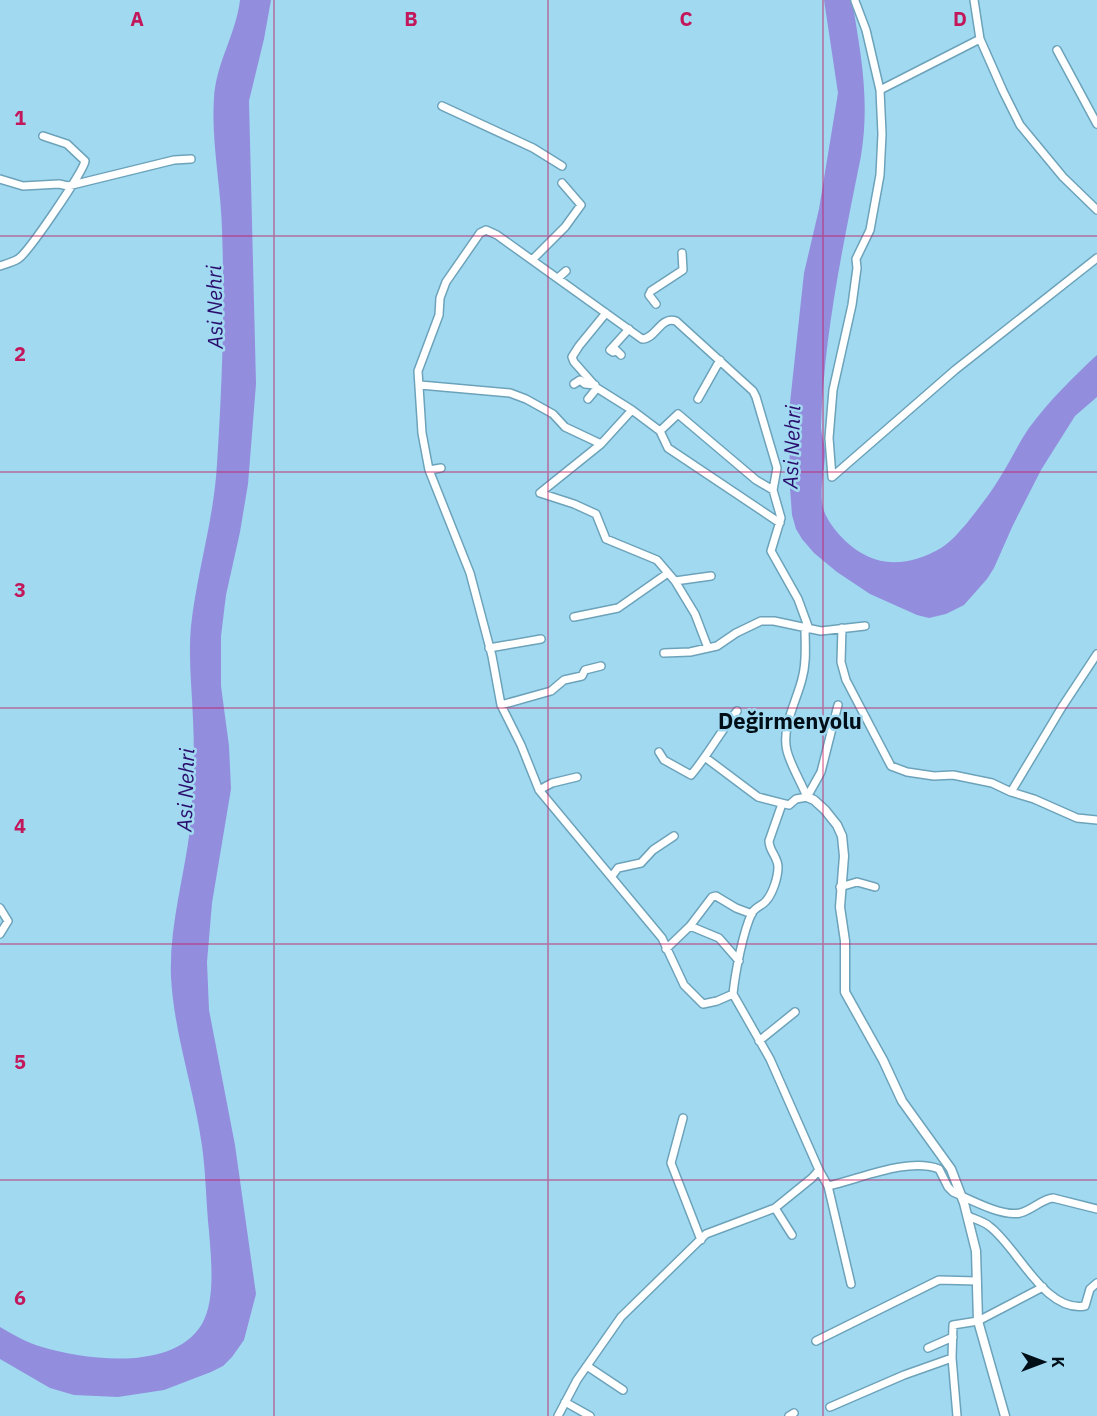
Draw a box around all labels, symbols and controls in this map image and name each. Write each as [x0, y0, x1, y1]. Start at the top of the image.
text: A [130, 5, 144, 32]
text: B [404, 5, 418, 32]
text: C [679, 5, 693, 32]
text: D [953, 5, 967, 32]
text: 1 [14, 104, 26, 131]
water label: Asi Nehri [199, 265, 229, 350]
text: 2 [14, 340, 26, 367]
water label: Asi Nehri [776, 404, 806, 490]
text: 3 [14, 576, 26, 603]
district label: Değirmenyolu [718, 706, 862, 735]
water label: Asi Nehri [170, 747, 200, 833]
text: 4 [14, 812, 26, 839]
text: 5 [14, 1048, 26, 1075]
text: 6 [14, 1284, 26, 1311]
north arrow [1013, 1332, 1073, 1392]
text: K [1048, 1356, 1068, 1368]

